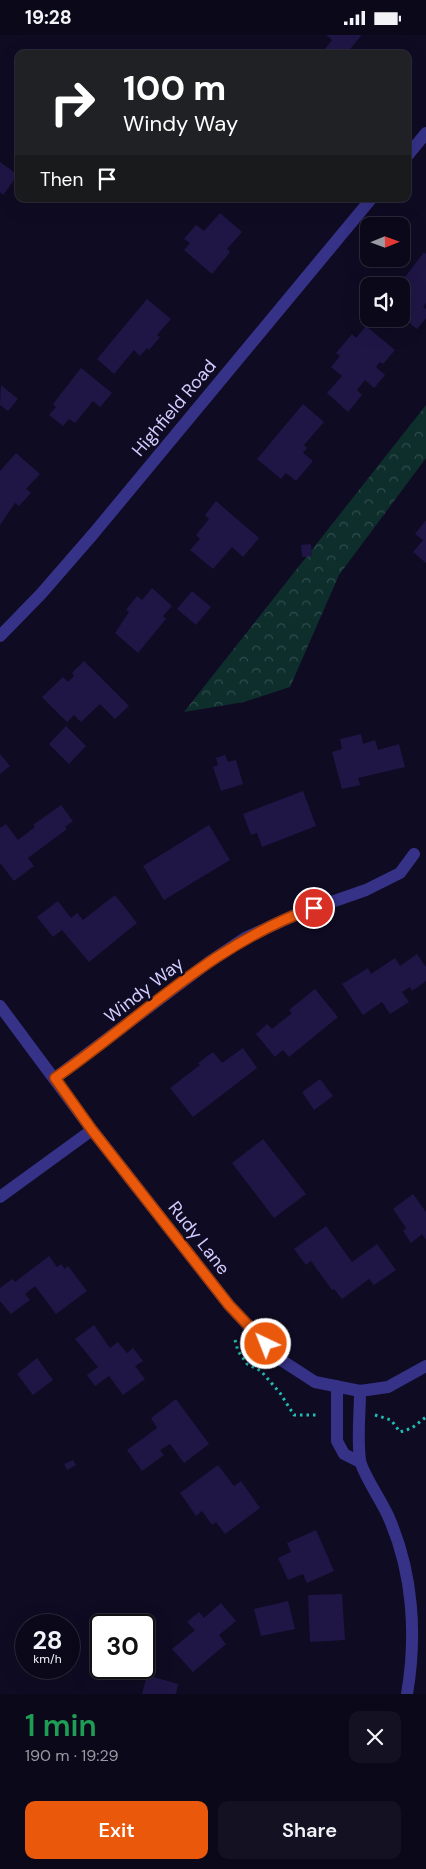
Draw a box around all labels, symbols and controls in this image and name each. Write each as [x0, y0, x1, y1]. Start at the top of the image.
text: 19:28 [25, 5, 72, 30]
text: 100 m [123, 65, 226, 111]
icon: right [40, 70, 105, 135]
text: Windy Way [123, 109, 238, 138]
icon: arrive [93, 165, 121, 193]
text: Then [40, 167, 83, 192]
north arrow [360, 217, 410, 267]
map controls [360, 217, 410, 327]
button: sound [360, 277, 410, 327]
street label: Highfield Road [126, 355, 222, 461]
pin [293, 887, 335, 929]
icon: arrive [300, 894, 328, 922]
street label: Windy Way [99, 952, 189, 1028]
street label: Rudy Lane [163, 1196, 235, 1280]
position arrow [239, 1317, 291, 1369]
speed limit sign: 30 [90, 1614, 155, 1679]
text: 28 [32, 1624, 63, 1657]
text: km/h [33, 1651, 62, 1667]
text: 1 min [25, 1706, 97, 1745]
button: close [349, 1711, 401, 1763]
text: 190 m · 19:29 [25, 1745, 119, 1766]
button: Exit [25, 1801, 208, 1859]
button: Share [218, 1801, 401, 1859]

